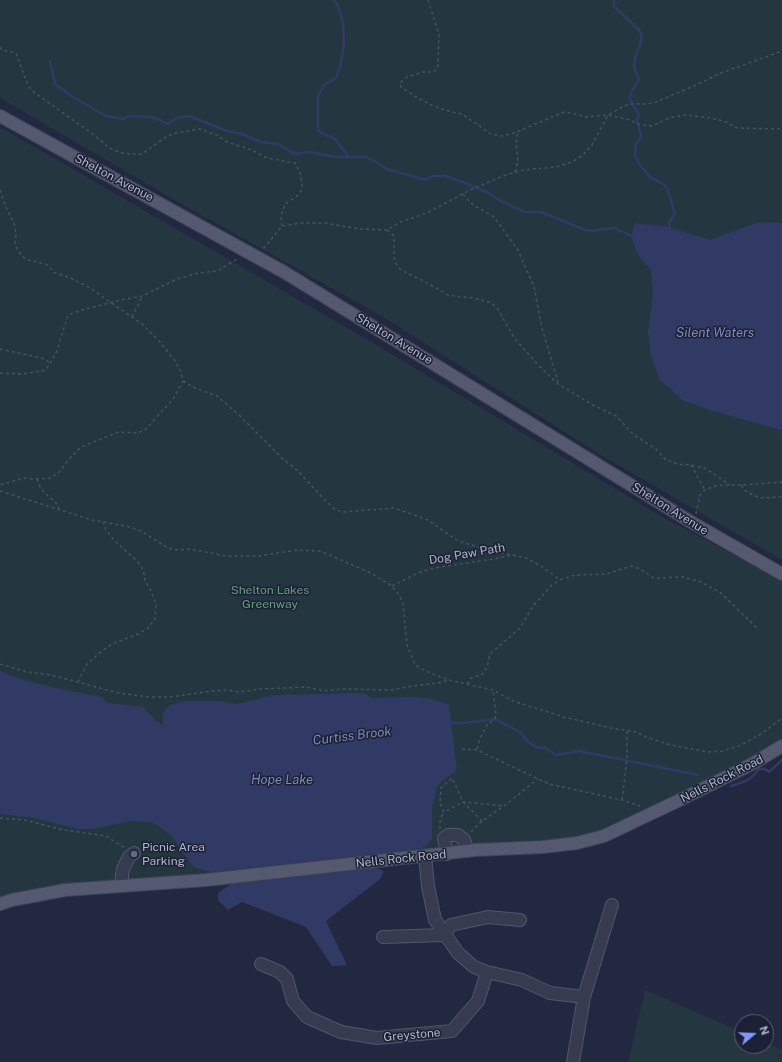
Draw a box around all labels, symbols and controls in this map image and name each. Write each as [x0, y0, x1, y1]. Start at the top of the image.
street label: Shelton Avenue [72, 151, 156, 205]
street label: Shelton Avenue [353, 310, 435, 368]
water label: Silent Waters [676, 325, 754, 341]
street label: Shelton Avenue [629, 480, 711, 538]
street label: Dog Paw Path [428, 540, 506, 568]
park label: Shelton Lakes Greenway [231, 583, 309, 611]
water label: Curtiss Brook [312, 723, 392, 749]
street label: Nells Rock Road [678, 752, 766, 806]
water label: Hope Lake [251, 772, 313, 788]
place label: Picnic Area Parking [142, 840, 205, 868]
street label: Nells Rock Road [355, 847, 447, 871]
marker: Picnic Area Parking [129, 849, 139, 859]
north arrow [734, 1014, 774, 1054]
text: N [757, 1024, 771, 1036]
street label: Greystone [383, 1025, 441, 1045]

